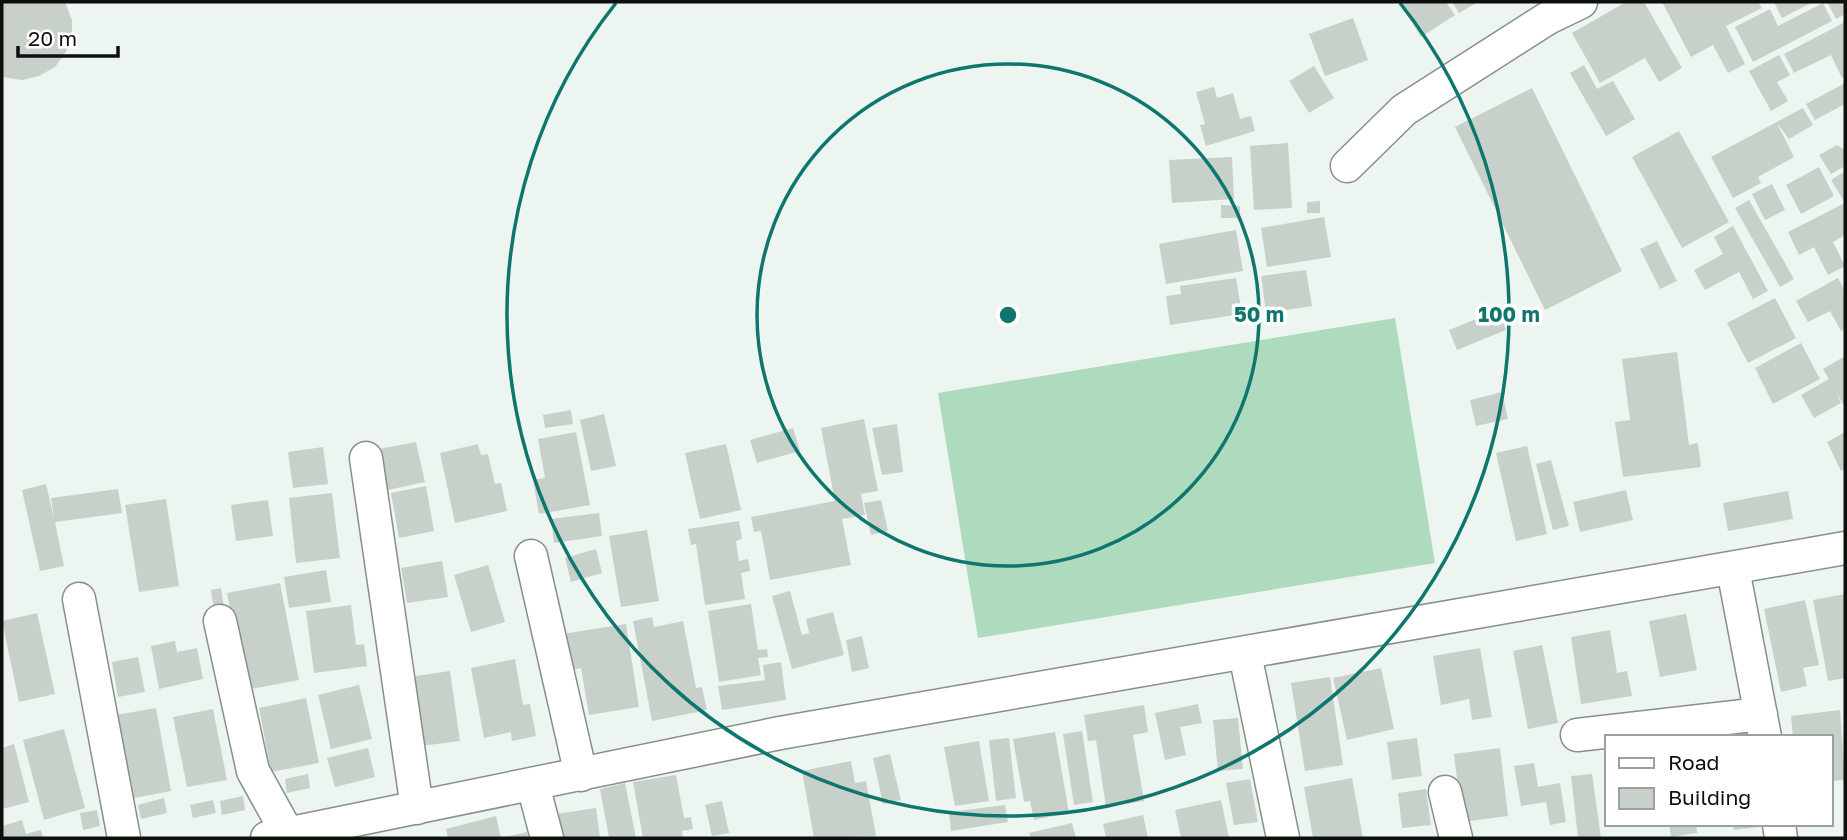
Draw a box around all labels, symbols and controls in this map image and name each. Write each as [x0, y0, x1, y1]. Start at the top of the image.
scale bar [18, 14, 117, 58]
text: 20 m [28, 25, 77, 51]
text: 50 m [1234, 301, 1284, 327]
text: 100 m [1478, 301, 1540, 327]
centre of rings [996, 303, 1020, 327]
legend [1605, 735, 1833, 826]
text: Road [1668, 749, 1719, 775]
text: Building [1668, 784, 1751, 810]

